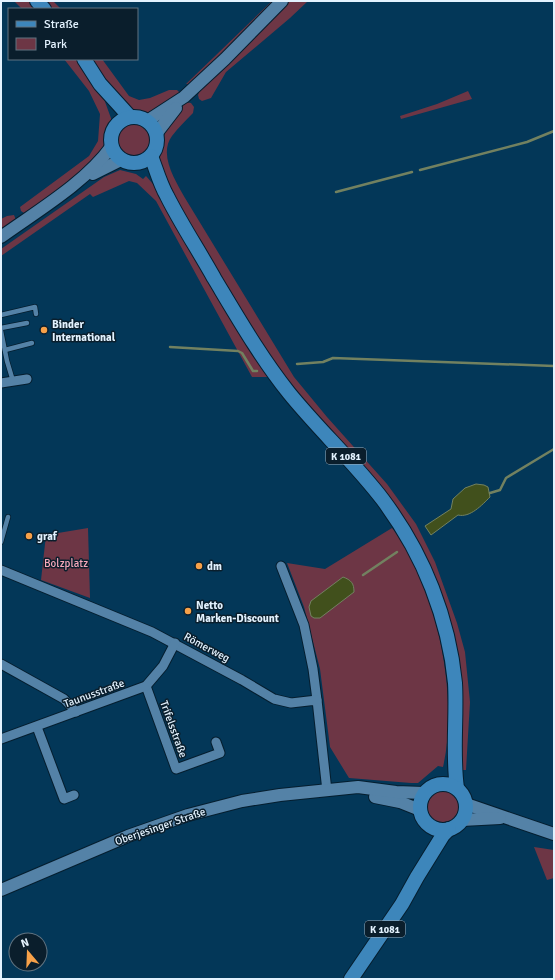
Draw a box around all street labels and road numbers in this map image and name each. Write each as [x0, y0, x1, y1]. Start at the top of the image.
road number: K 1081 [326, 448, 366, 464]
street label: Römerweg [182, 630, 232, 665]
street label: Taunusstraße [62, 676, 126, 710]
street label: Trifelsstraße [157, 699, 190, 759]
street label: Oberjesinger Straße [113, 805, 207, 848]
road number: K 1081 [365, 921, 405, 937]

